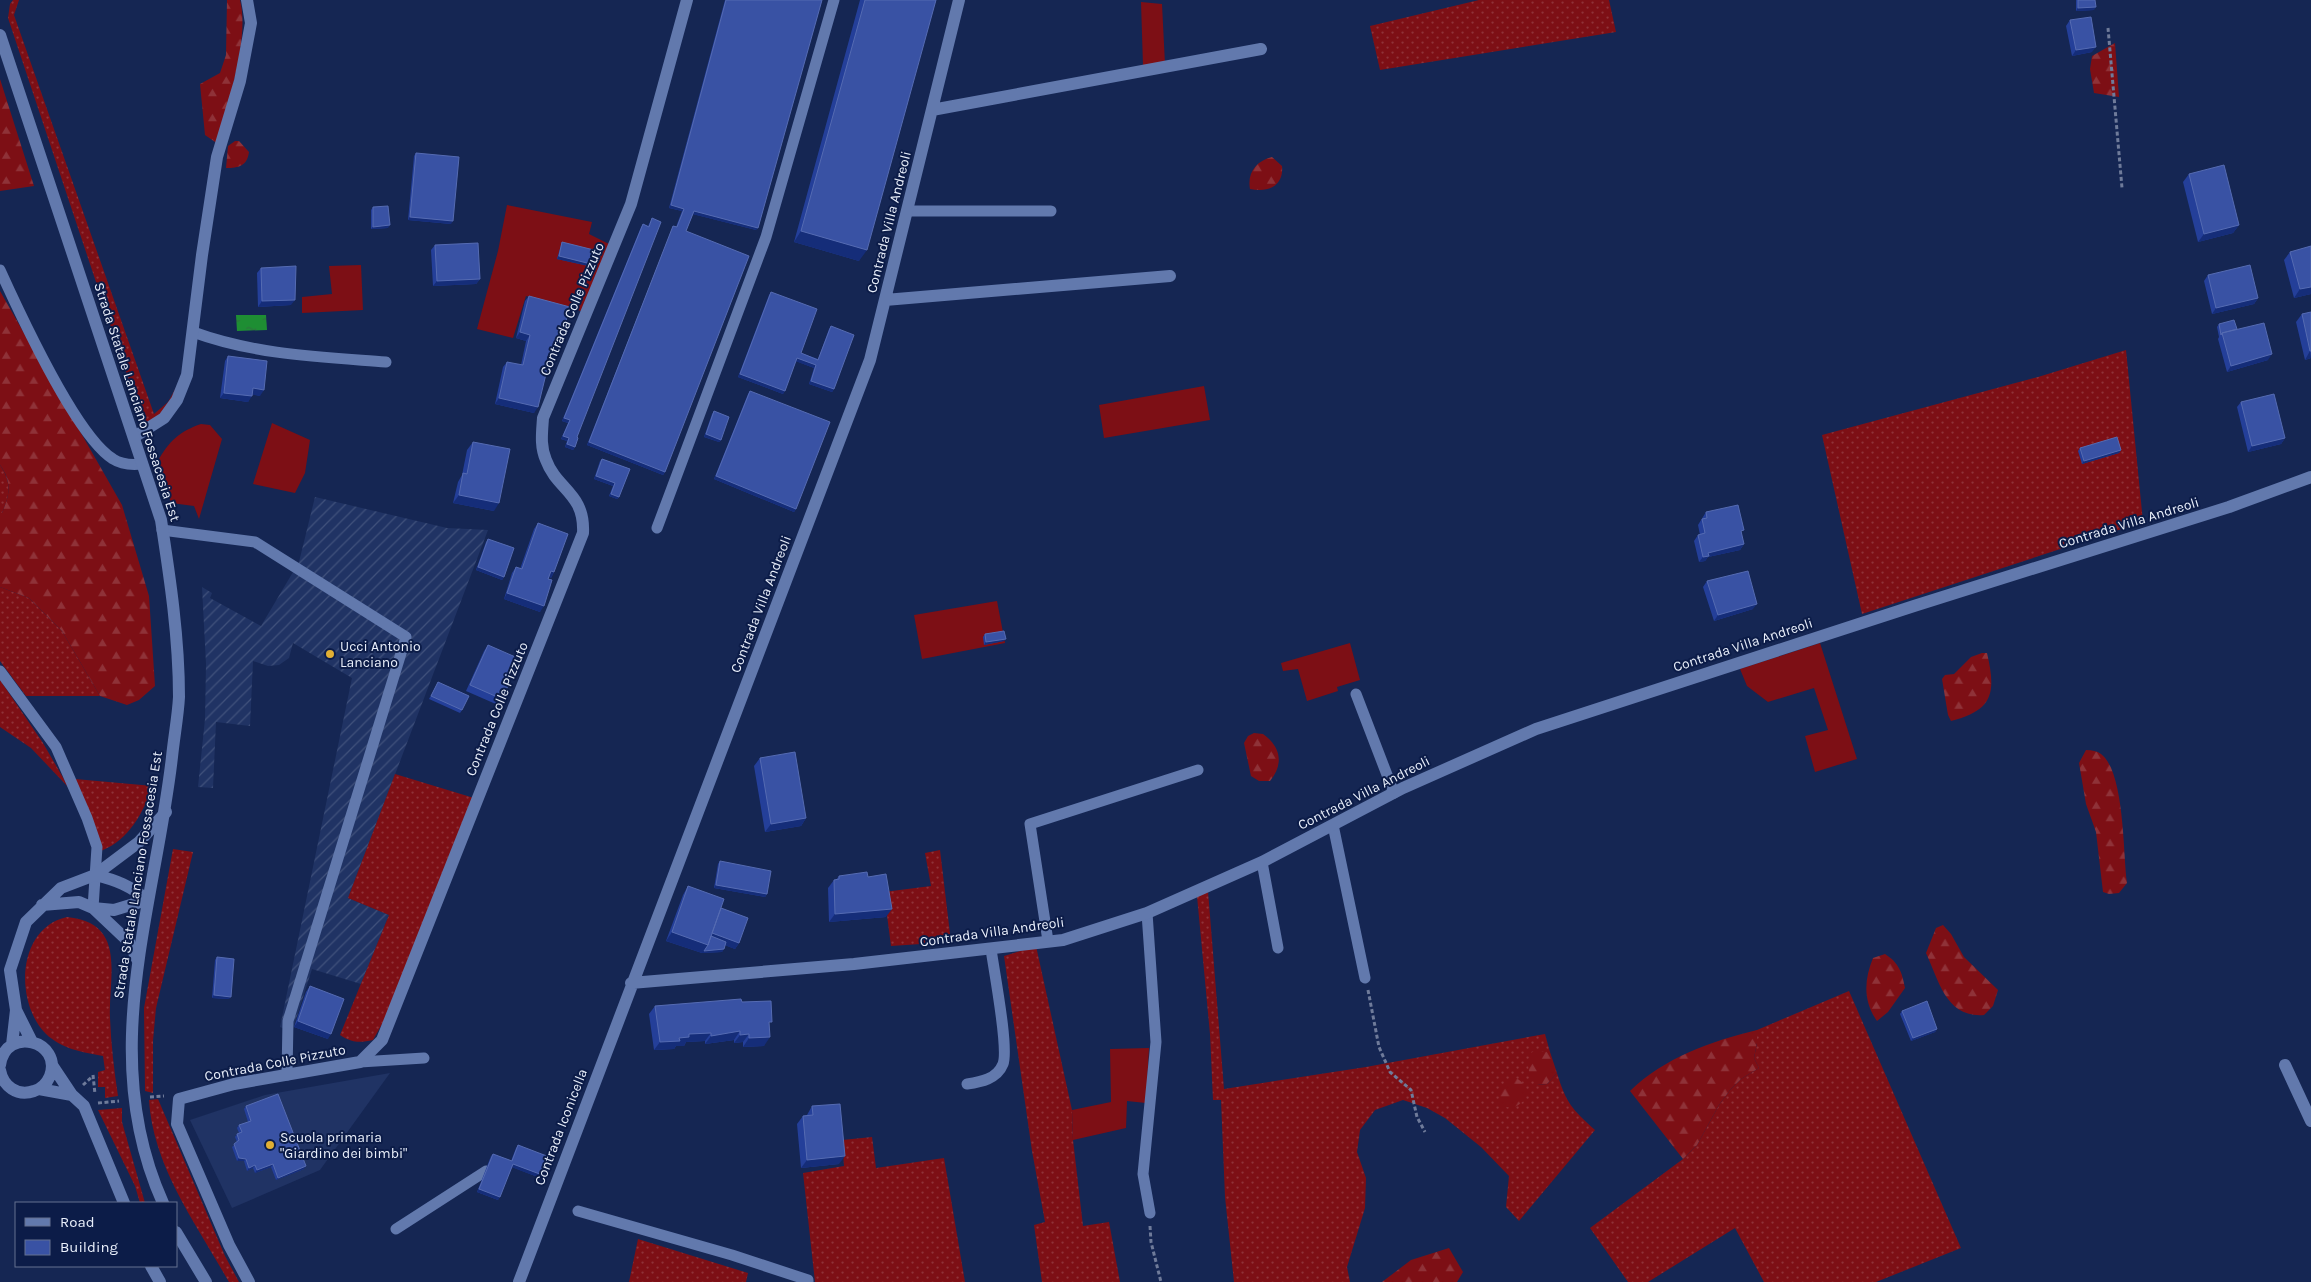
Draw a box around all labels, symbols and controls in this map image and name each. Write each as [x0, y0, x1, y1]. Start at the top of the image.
street label: Contrada Villa Andreoli [863, 149, 915, 295]
street label: Contrada Colle Pizzuto [536, 240, 608, 378]
street label: Strada Statale Lanciano Fossacesia Est [90, 280, 184, 524]
street label: Contrada Villa Andreoli [2057, 494, 2201, 552]
street label: Contrada Villa Andreoli [727, 533, 795, 675]
street label: Contrada Villa Andreoli [1671, 614, 1815, 676]
place label: Ucci Antonio Lanciano [340, 638, 421, 671]
street label: Contrada Colle Pizzuto [462, 639, 532, 779]
marker: Ucci Antonio Lanciano [324, 648, 336, 660]
street label: Strada Statale Lanciano Fossacesia Est [110, 750, 166, 1000]
street label: Contrada Villa Andreoli [1295, 752, 1433, 834]
street label: Contrada Villa Andreoli [919, 913, 1065, 951]
street label: Contrada Colle Pizzuto [203, 1041, 347, 1085]
street label: Contrada Iconicella [531, 1066, 591, 1188]
place label: Scuola primaria "Giardino dei bimbi" [280, 1129, 407, 1162]
marker: Scuola primaria "Giardino dei bimbi" [264, 1139, 276, 1151]
legend [15, 1202, 178, 1267]
text: Road [60, 1213, 95, 1231]
text: Building [60, 1238, 118, 1256]

